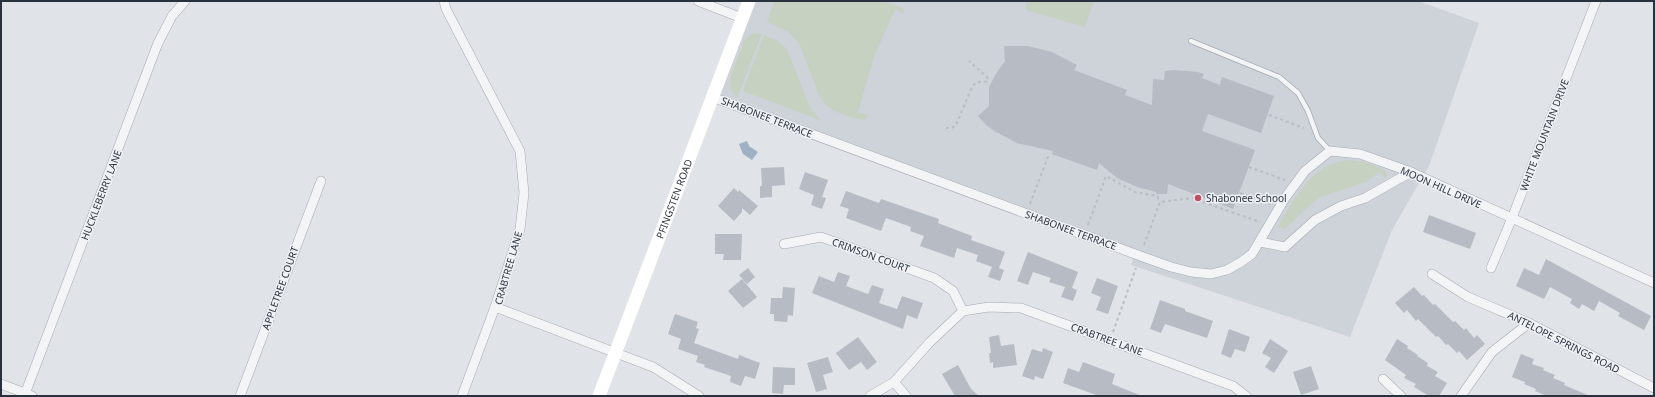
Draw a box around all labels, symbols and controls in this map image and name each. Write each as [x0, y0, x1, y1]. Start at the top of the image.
street label: WHITE MOUNTAIN DRIVE [1516, 77, 1572, 193]
street label: SHABONEE TERRACE [719, 93, 815, 141]
street label: HUCKLEBERRY LANE [77, 148, 125, 242]
street label: PFINGSTEN ROAD [652, 157, 695, 240]
street label: MOON HILL DRIVE [1398, 163, 1484, 211]
place label: Shabonee School [1206, 191, 1287, 205]
marker: Shabonee School [1193, 193, 1203, 203]
street label: SHABONEE TERRACE [1023, 207, 1119, 253]
street label: CRABTREE LANE [491, 230, 525, 306]
street label: CRIMSON COURT [830, 234, 912, 276]
street label: APPLETREE COURT [258, 244, 302, 332]
street label: ANTELOPE SPRINGS ROAD [1506, 308, 1622, 376]
street label: CRABTREE LANE [1069, 319, 1145, 359]

